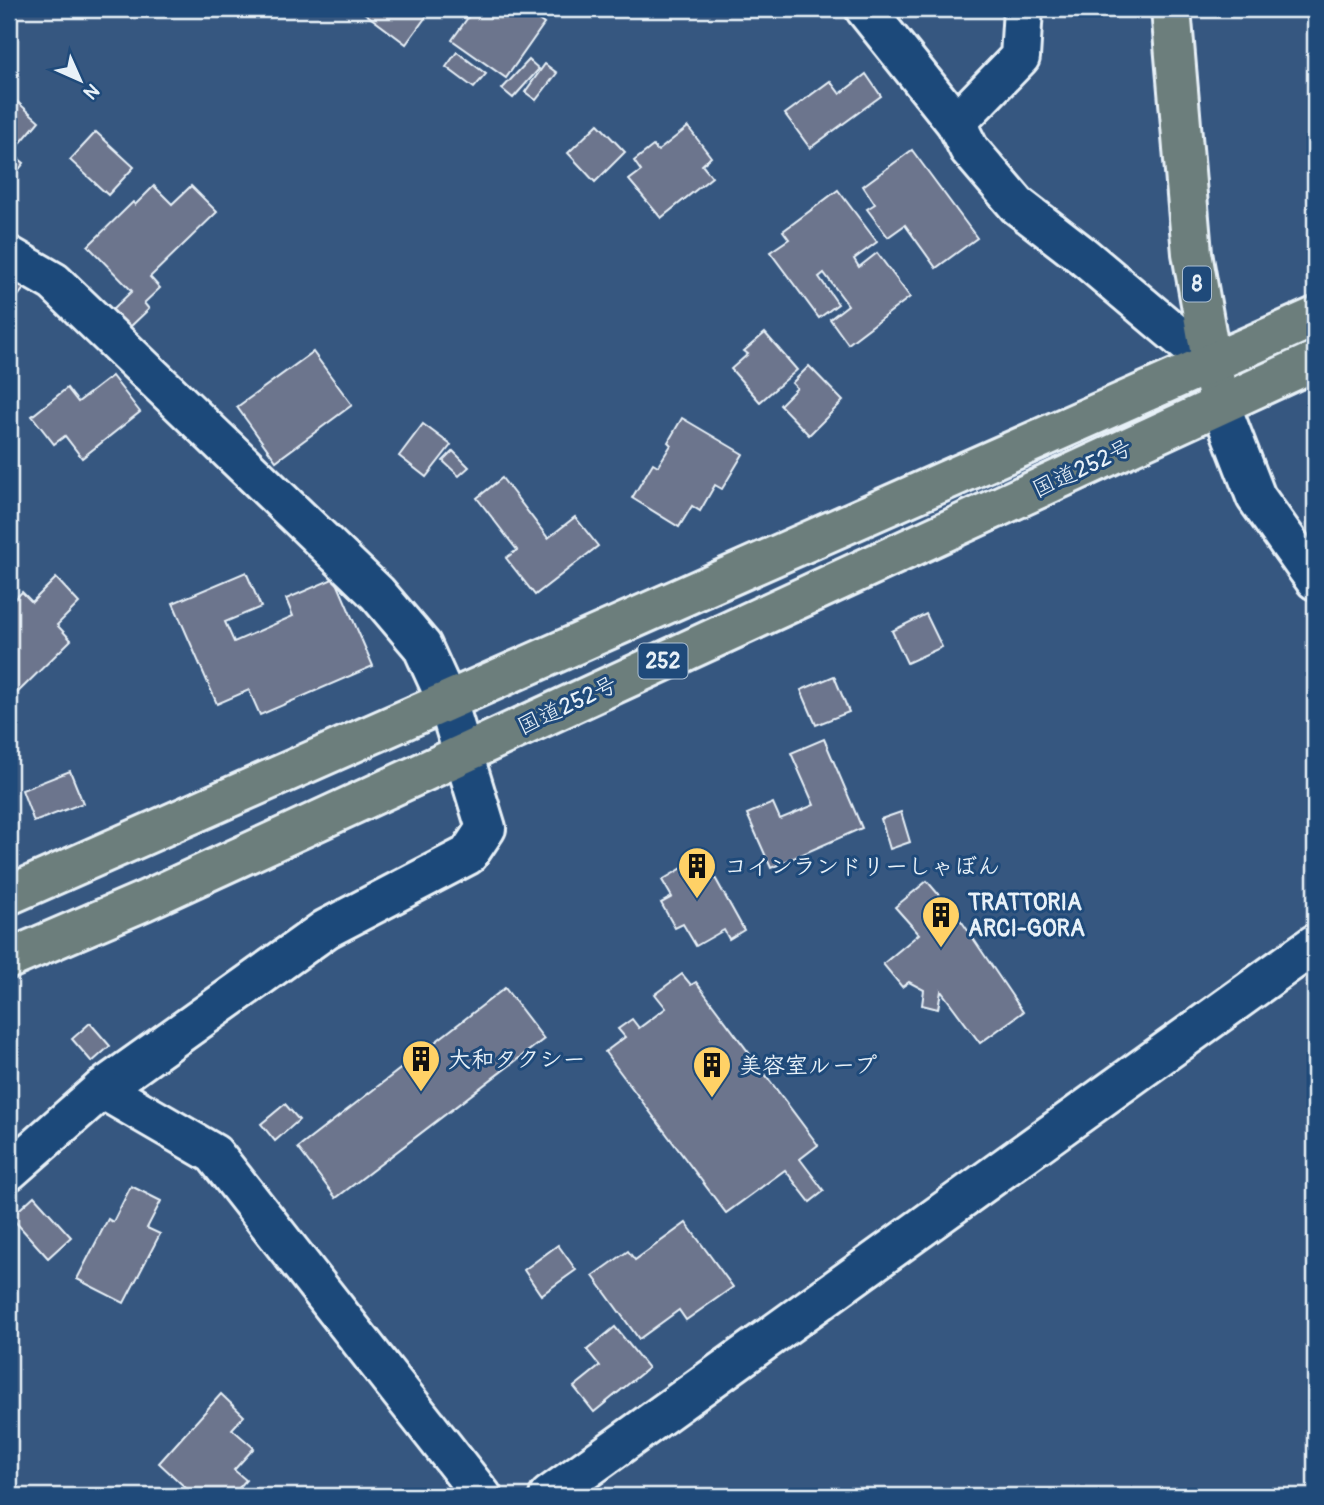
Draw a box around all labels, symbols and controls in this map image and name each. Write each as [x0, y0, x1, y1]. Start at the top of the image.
north arrow [46, 46, 116, 116]
text: N [78, 78, 104, 104]
road number: 8 [1183, 266, 1211, 302]
street label: 国道252号 [1028, 433, 1137, 504]
road number: 252 [638, 644, 688, 678]
street label: 国道252号 [513, 670, 622, 741]
building icon: コインランドリーしゃぼん [676, 845, 718, 900]
place label: コインランドリーしゃぼん [724, 852, 1000, 881]
place label: TRATTORIA ARCI-GORA [967, 888, 1085, 943]
building icon: TRATTORIA ARCI-GORA [920, 894, 962, 949]
building icon: 大和タクシー [400, 1038, 442, 1093]
building icon: 美容室ループ [691, 1044, 733, 1099]
place label: 大和タクシー [448, 1045, 586, 1074]
place label: 美容室ループ [739, 1051, 877, 1080]

